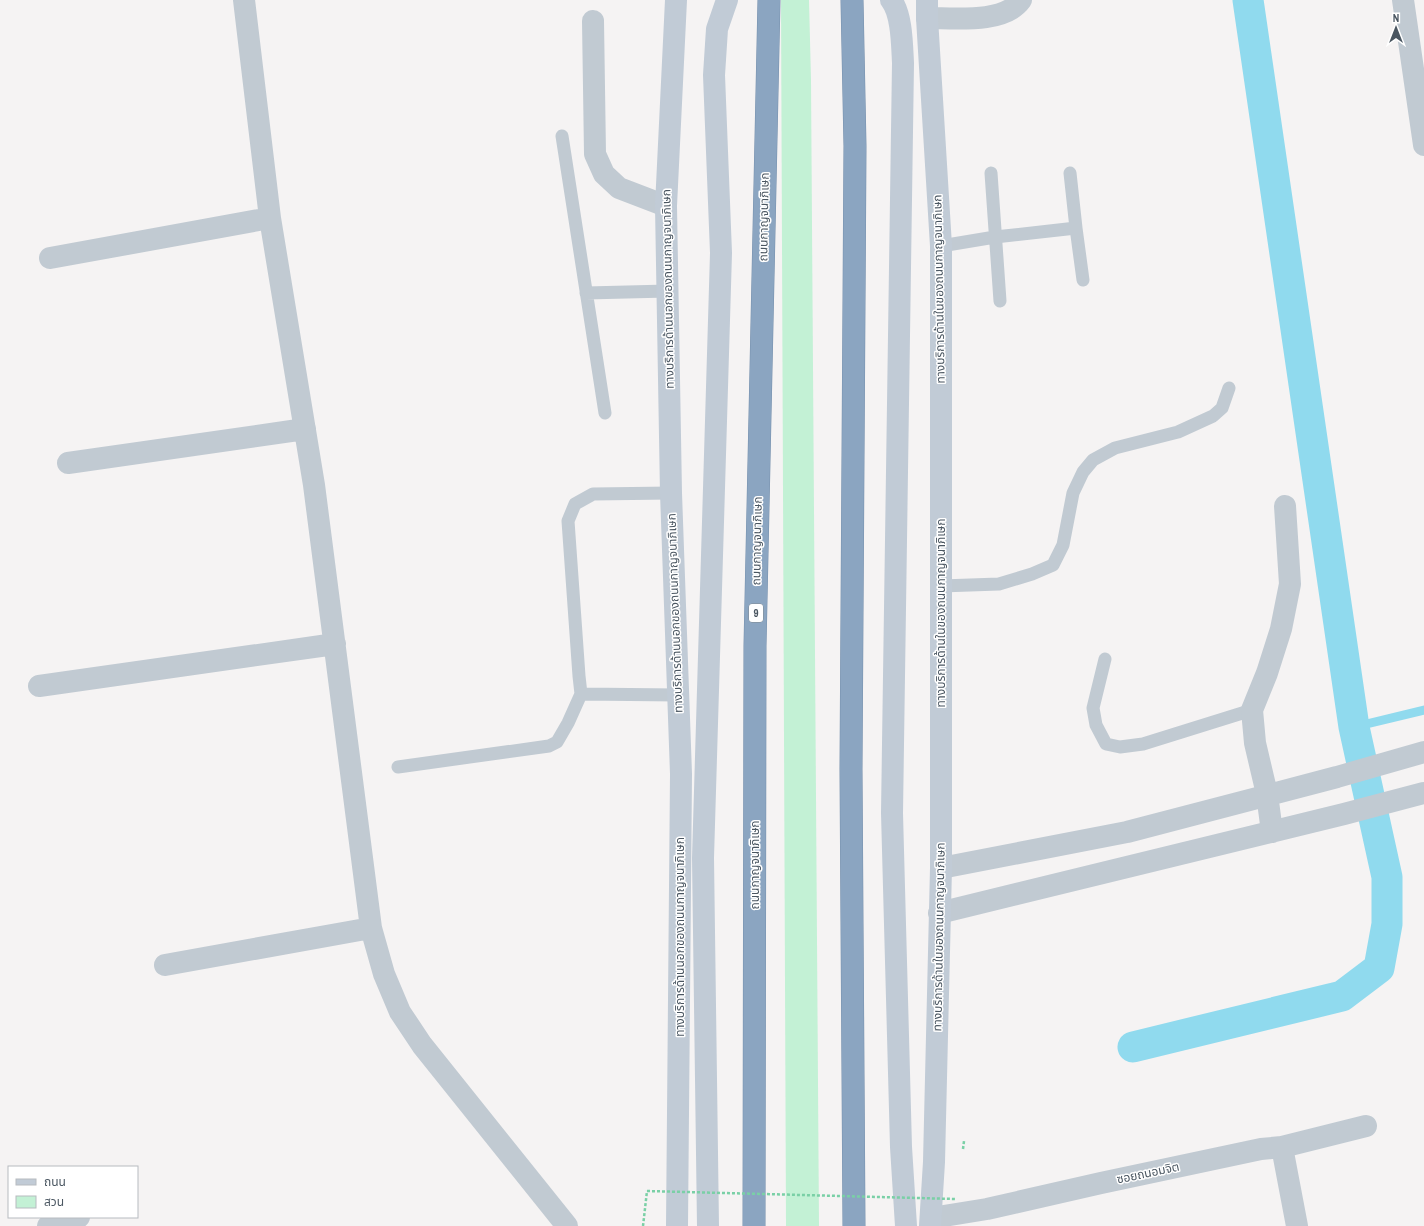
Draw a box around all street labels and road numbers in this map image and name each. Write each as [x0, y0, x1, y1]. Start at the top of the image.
street label: ถนนกาญจนาภิเษก [755, 172, 773, 262]
street label: ทางบริการด้านนอกของถนนกาญจนาภิเษก [658, 189, 678, 389]
street label: ทางบริการด้านในของถนนกาญจนาภิเษก [929, 194, 949, 384]
street label: ถนนกาญจนาภิเษก [748, 496, 766, 586]
street label: ทางบริการด้านนอกของถนนกาญจนาภิเษก [664, 513, 686, 713]
street label: ทางบริการด้านในของถนนกาญจนาภิเษก [933, 519, 949, 707]
road number: 9 [749, 604, 763, 622]
street label: ถนนกาญจนาภิเษก [747, 820, 763, 910]
street label: ทางบริการด้านนอกของถนนกาญจนาภิเษก [672, 837, 688, 1037]
street label: ทางบริการด้านในของถนนกาญจนาภิเษก [929, 842, 949, 1032]
street label: ซอยถนอมจิต [1115, 1159, 1181, 1187]

